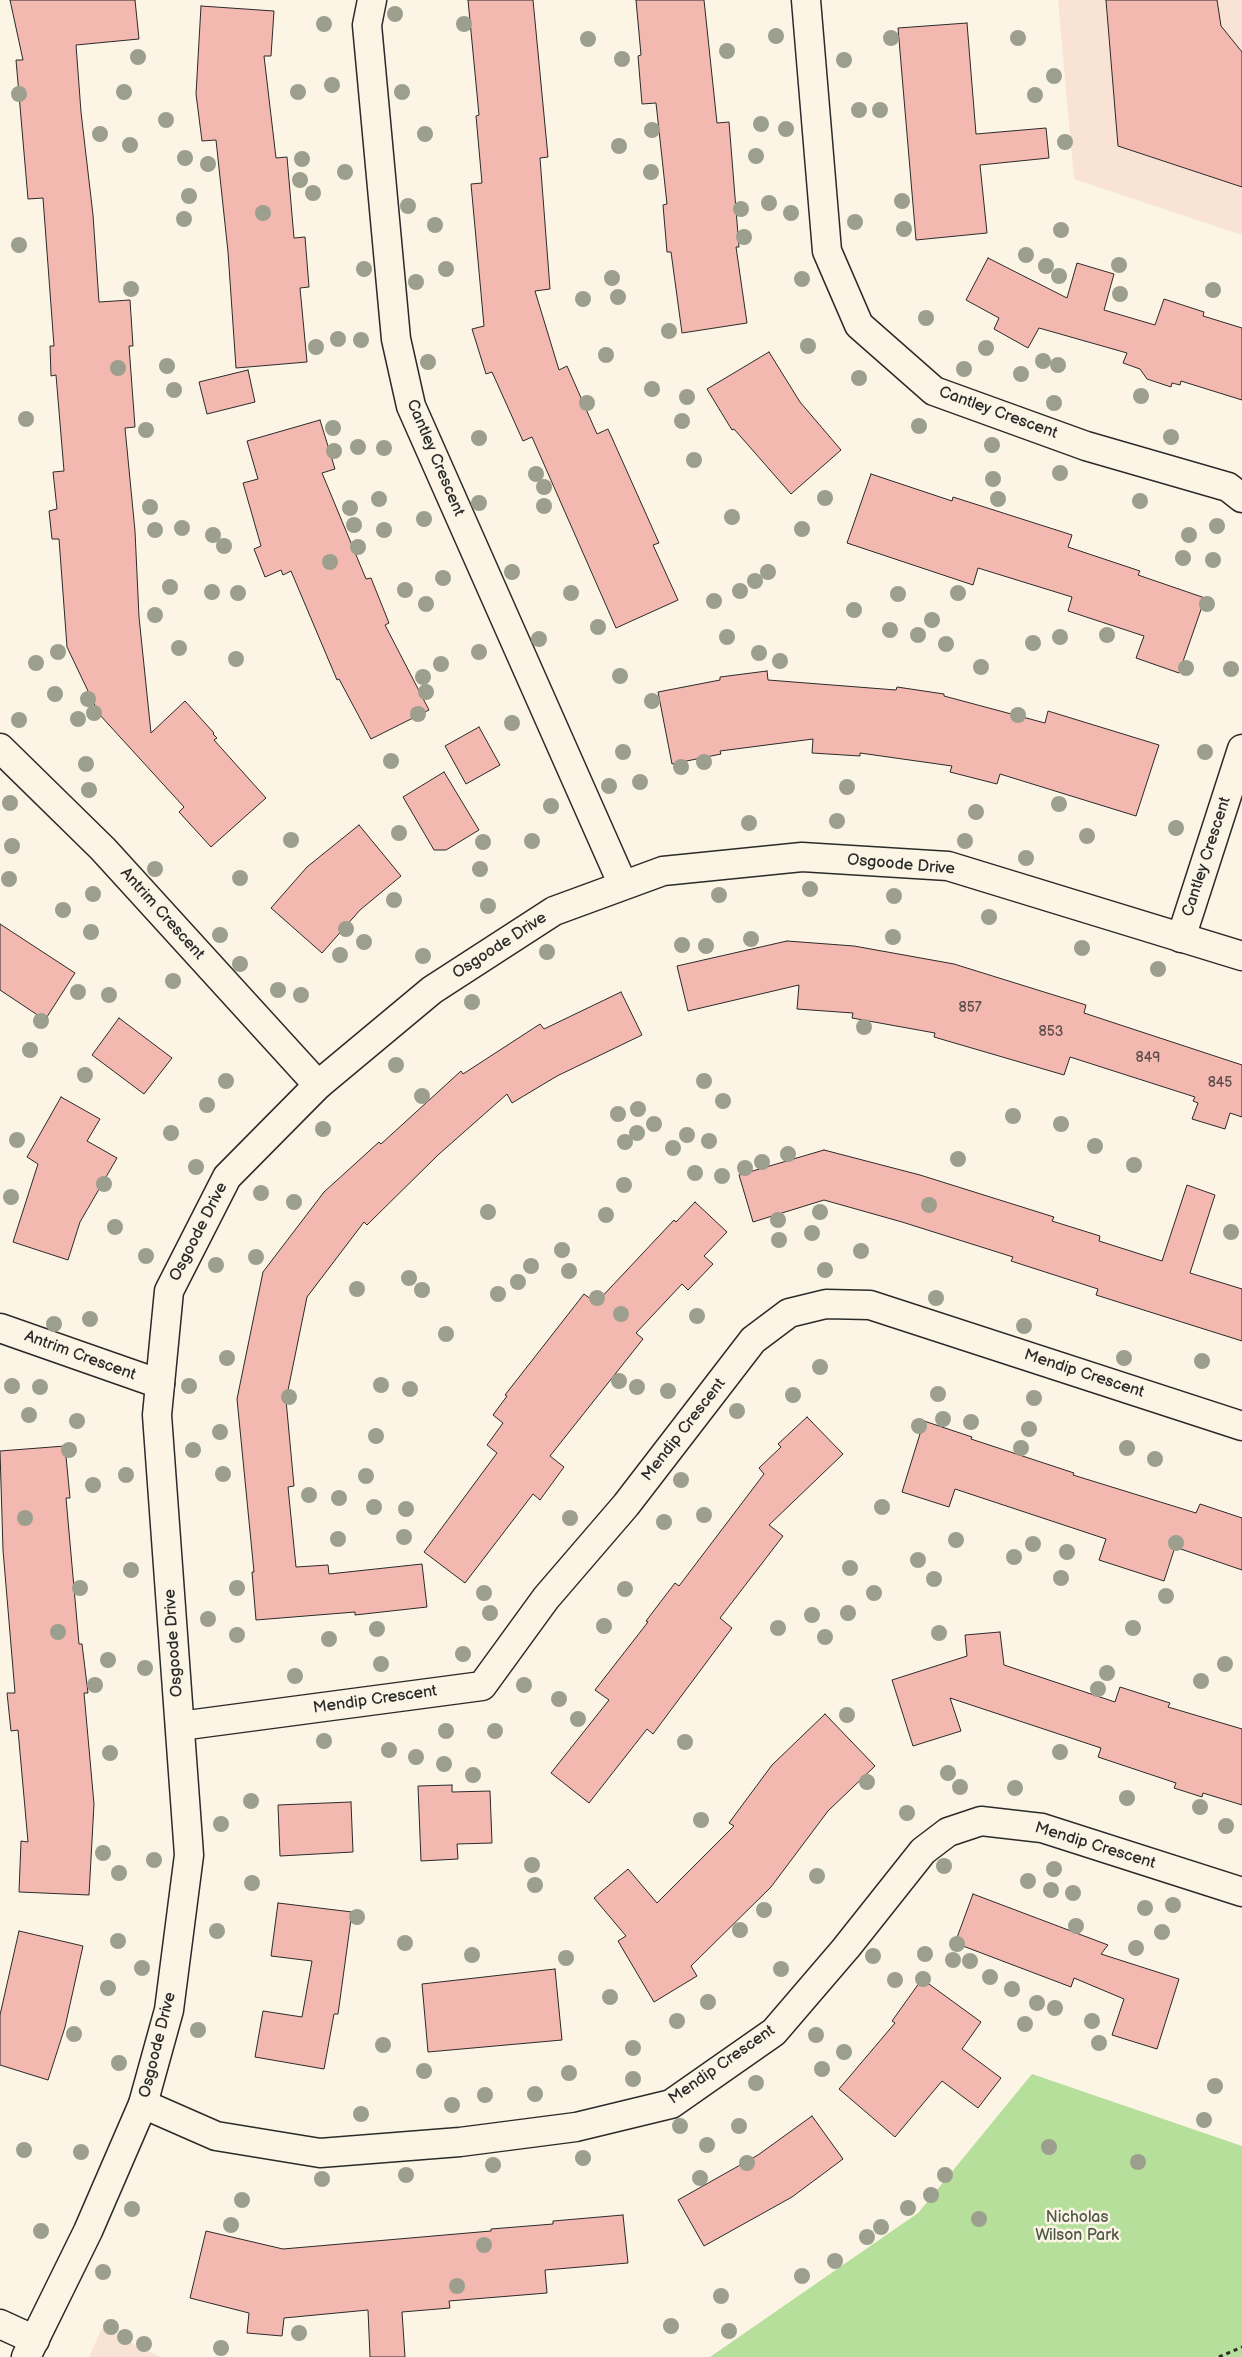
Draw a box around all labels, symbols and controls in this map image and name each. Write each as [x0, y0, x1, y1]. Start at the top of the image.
street label: Cantley Crescent [936, 383, 1060, 443]
street label: Cantley Crescent [402, 397, 468, 519]
street label: Cantley Crescent [1179, 795, 1235, 919]
street label: Osgoode Drive [846, 851, 956, 879]
street label: Antrim Crescent [116, 864, 208, 964]
street label: Osgoode Drive [449, 908, 551, 984]
house number: 857 [958, 1000, 982, 1016]
house number: 853 [1039, 1024, 1063, 1040]
house number: 849 [1136, 1050, 1160, 1066]
house number: 845 [1208, 1075, 1232, 1091]
street label: Osgoode Drive [166, 1179, 232, 1285]
street label: Antrim Crescent [22, 1327, 138, 1385]
street label: Mendip Crescent [1022, 1346, 1146, 1402]
street label: Mendip Crescent [638, 1375, 730, 1485]
street label: Osgoode Drive [161, 1588, 187, 1698]
street label: Mendip Crescent [312, 1682, 438, 1718]
street label: Mendip Crescent [1032, 1819, 1158, 1873]
street label: Osgoode Drive [136, 1990, 180, 2100]
street label: Mendip Crescent [665, 2021, 779, 2109]
park label: Nicholas Wilson Park [1035, 2208, 1119, 2246]

